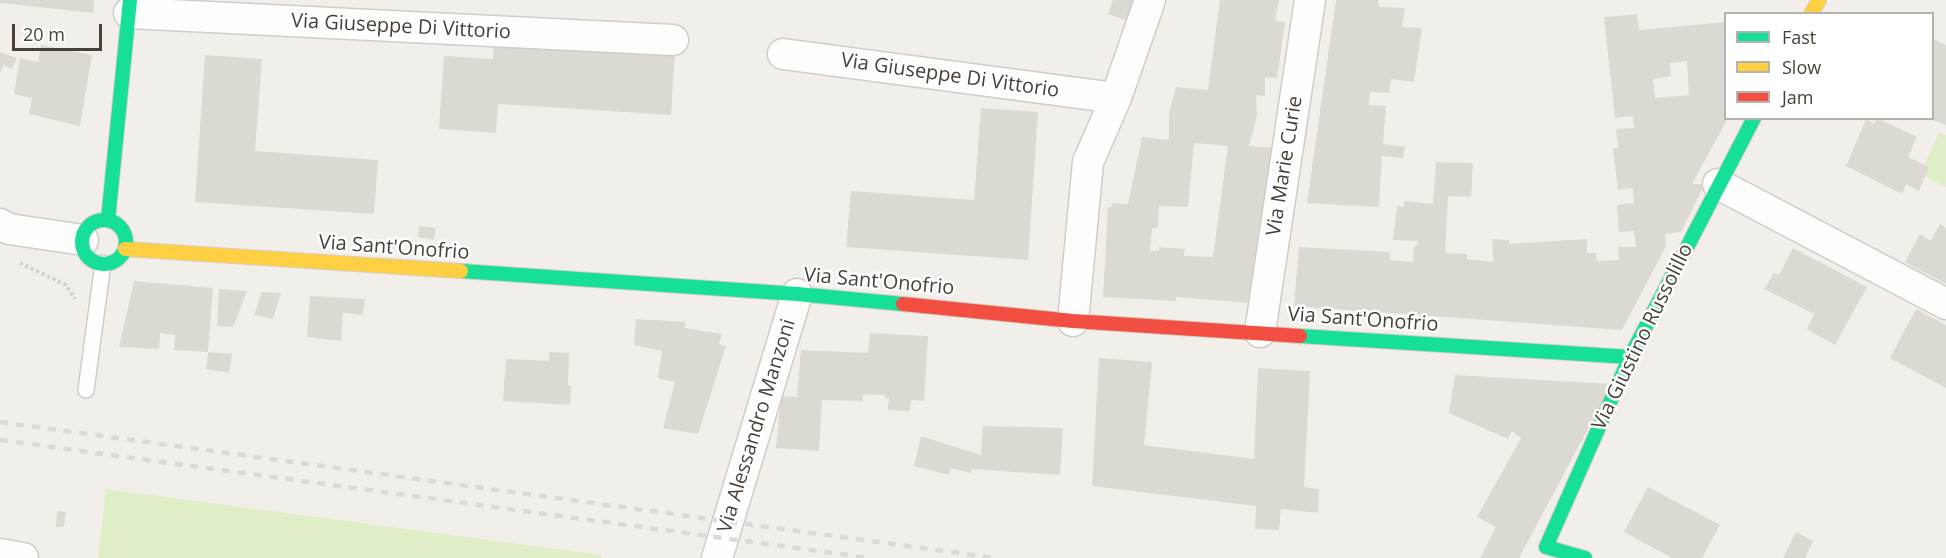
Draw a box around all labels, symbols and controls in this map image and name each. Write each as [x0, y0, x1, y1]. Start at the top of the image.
street label: Via Giuseppe Di Vittorio [290, 9, 512, 45]
scale bar [15, 12, 105, 50]
legend [1724, 12, 1934, 120]
text: 20 m [23, 22, 65, 46]
text: Fast [1782, 25, 1816, 49]
street label: Via Giuseppe Di Vittorio [839, 49, 1061, 103]
text: Slow [1782, 55, 1821, 79]
text: Jam [1782, 85, 1814, 109]
street label: Via Marie Curie [1262, 94, 1308, 238]
street label: Via Sant'Onofrio [318, 231, 470, 265]
street label: Via Giustino Russolillo [1587, 240, 1699, 434]
street label: Via Sant'Onofrio [803, 263, 955, 301]
street label: Via Sant'Onofrio [1287, 303, 1439, 337]
street label: Via Alessandro Manzoni [713, 316, 801, 536]

